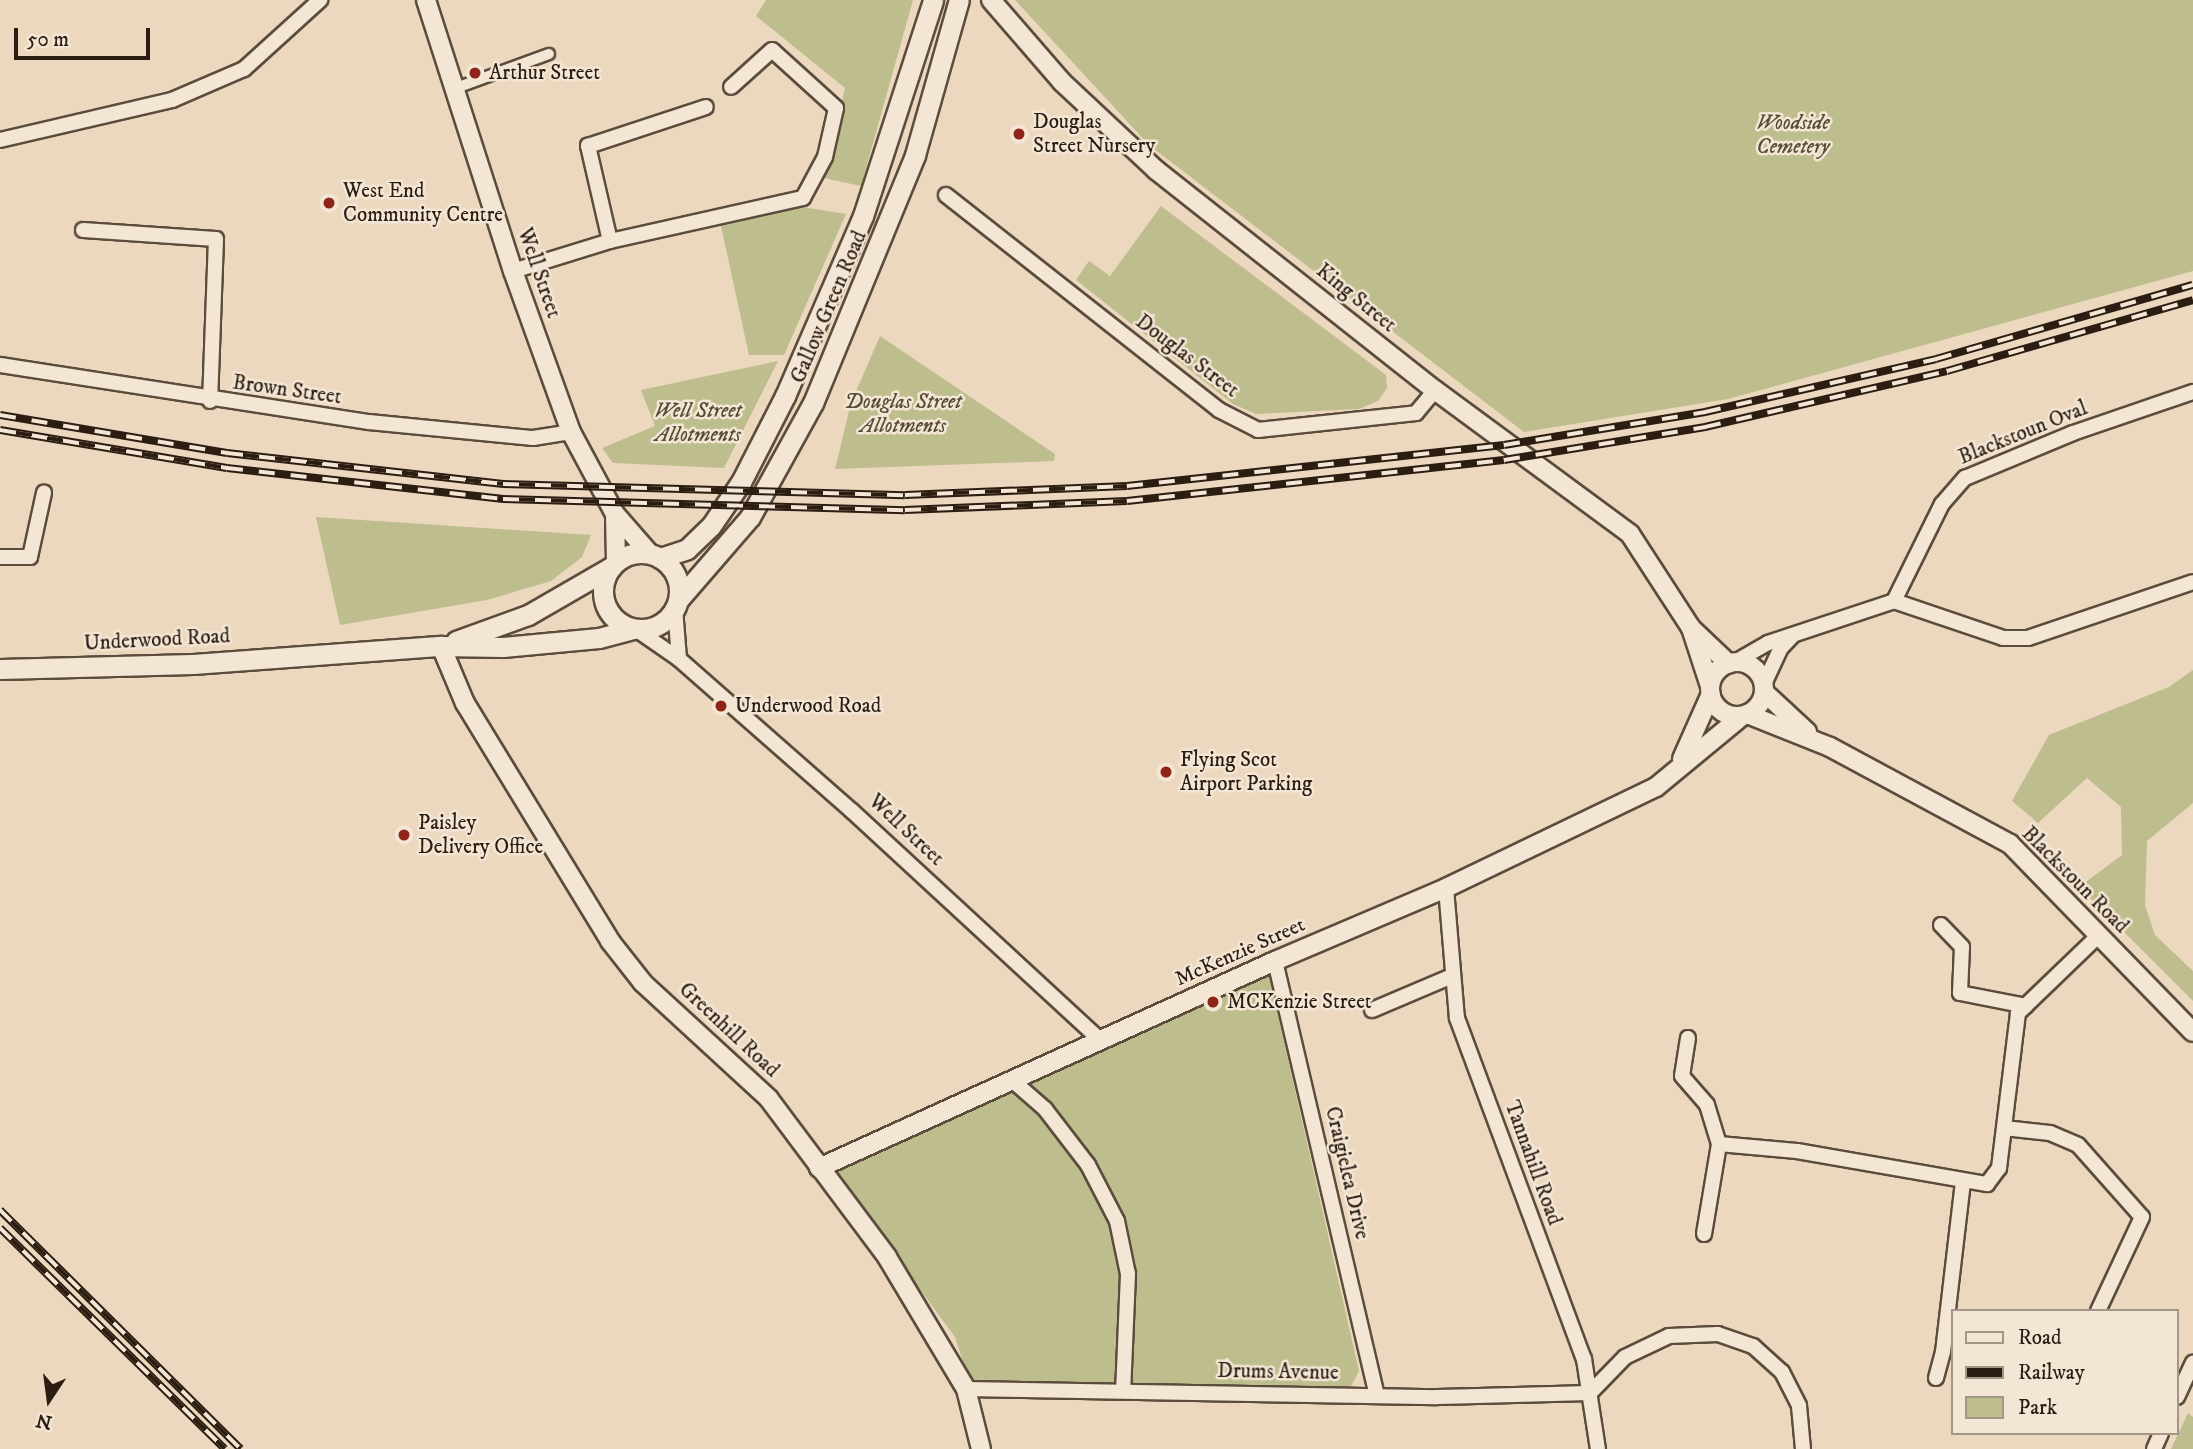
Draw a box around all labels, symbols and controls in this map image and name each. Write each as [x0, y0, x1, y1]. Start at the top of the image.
scale bar [18, 14, 154, 58]
text: 50 m [27, 27, 69, 53]
place label: Arthur Street [489, 60, 600, 86]
marker: Arthur Street [467, 65, 483, 81]
place label: Douglas Street Nursery [1033, 109, 1155, 159]
park label: Woodside Cemetery [1756, 110, 1830, 160]
marker: Douglas Street Nursery [1011, 126, 1027, 142]
place label: West End Community Centre [343, 178, 503, 228]
marker: West End Community Centre [321, 195, 337, 211]
street label: Well Street [512, 225, 566, 321]
street label: Gallow Green Road [786, 227, 872, 387]
street label: King Street [1311, 258, 1401, 338]
street label: Douglas Street [1130, 309, 1244, 403]
street label: Brown Street [231, 370, 343, 410]
park label: Douglas Street Allotments [844, 389, 962, 439]
street label: Blackstoun Oval [1955, 396, 2091, 470]
park label: Well Street Allotments [654, 398, 742, 448]
street label: Underwood Road [83, 624, 231, 656]
place label: Underwood Road [735, 693, 881, 719]
marker: Underwood Road [713, 698, 729, 714]
place label: Flying Scot Airport Parking [1180, 747, 1312, 797]
marker: Flying Scot Airport Parking [1158, 764, 1174, 780]
street label: Well Street [863, 789, 949, 871]
place label: Paisley Delivery Office [418, 810, 543, 860]
street label: Blackstoun Road [2016, 821, 2134, 939]
marker: Paisley Delivery Office [396, 827, 412, 843]
street label: McKenzie Street [1171, 912, 1309, 992]
street label: Greenhill Road [674, 977, 784, 1083]
place label: MCKenzie Street [1227, 989, 1372, 1015]
marker: MCKenzie Street [1205, 994, 1221, 1010]
street label: Tannahill Road [1499, 1097, 1567, 1229]
street label: Craigielea Drive [1319, 1104, 1375, 1242]
legend [1952, 1309, 2179, 1435]
text: Road [2018, 1325, 2062, 1351]
street label: Drums Avenue [1217, 1358, 1339, 1386]
text: Railway [2018, 1360, 2085, 1386]
north arrow [14, 1365, 84, 1435]
text: Park [2018, 1395, 2057, 1421]
text: N [34, 1408, 54, 1434]

